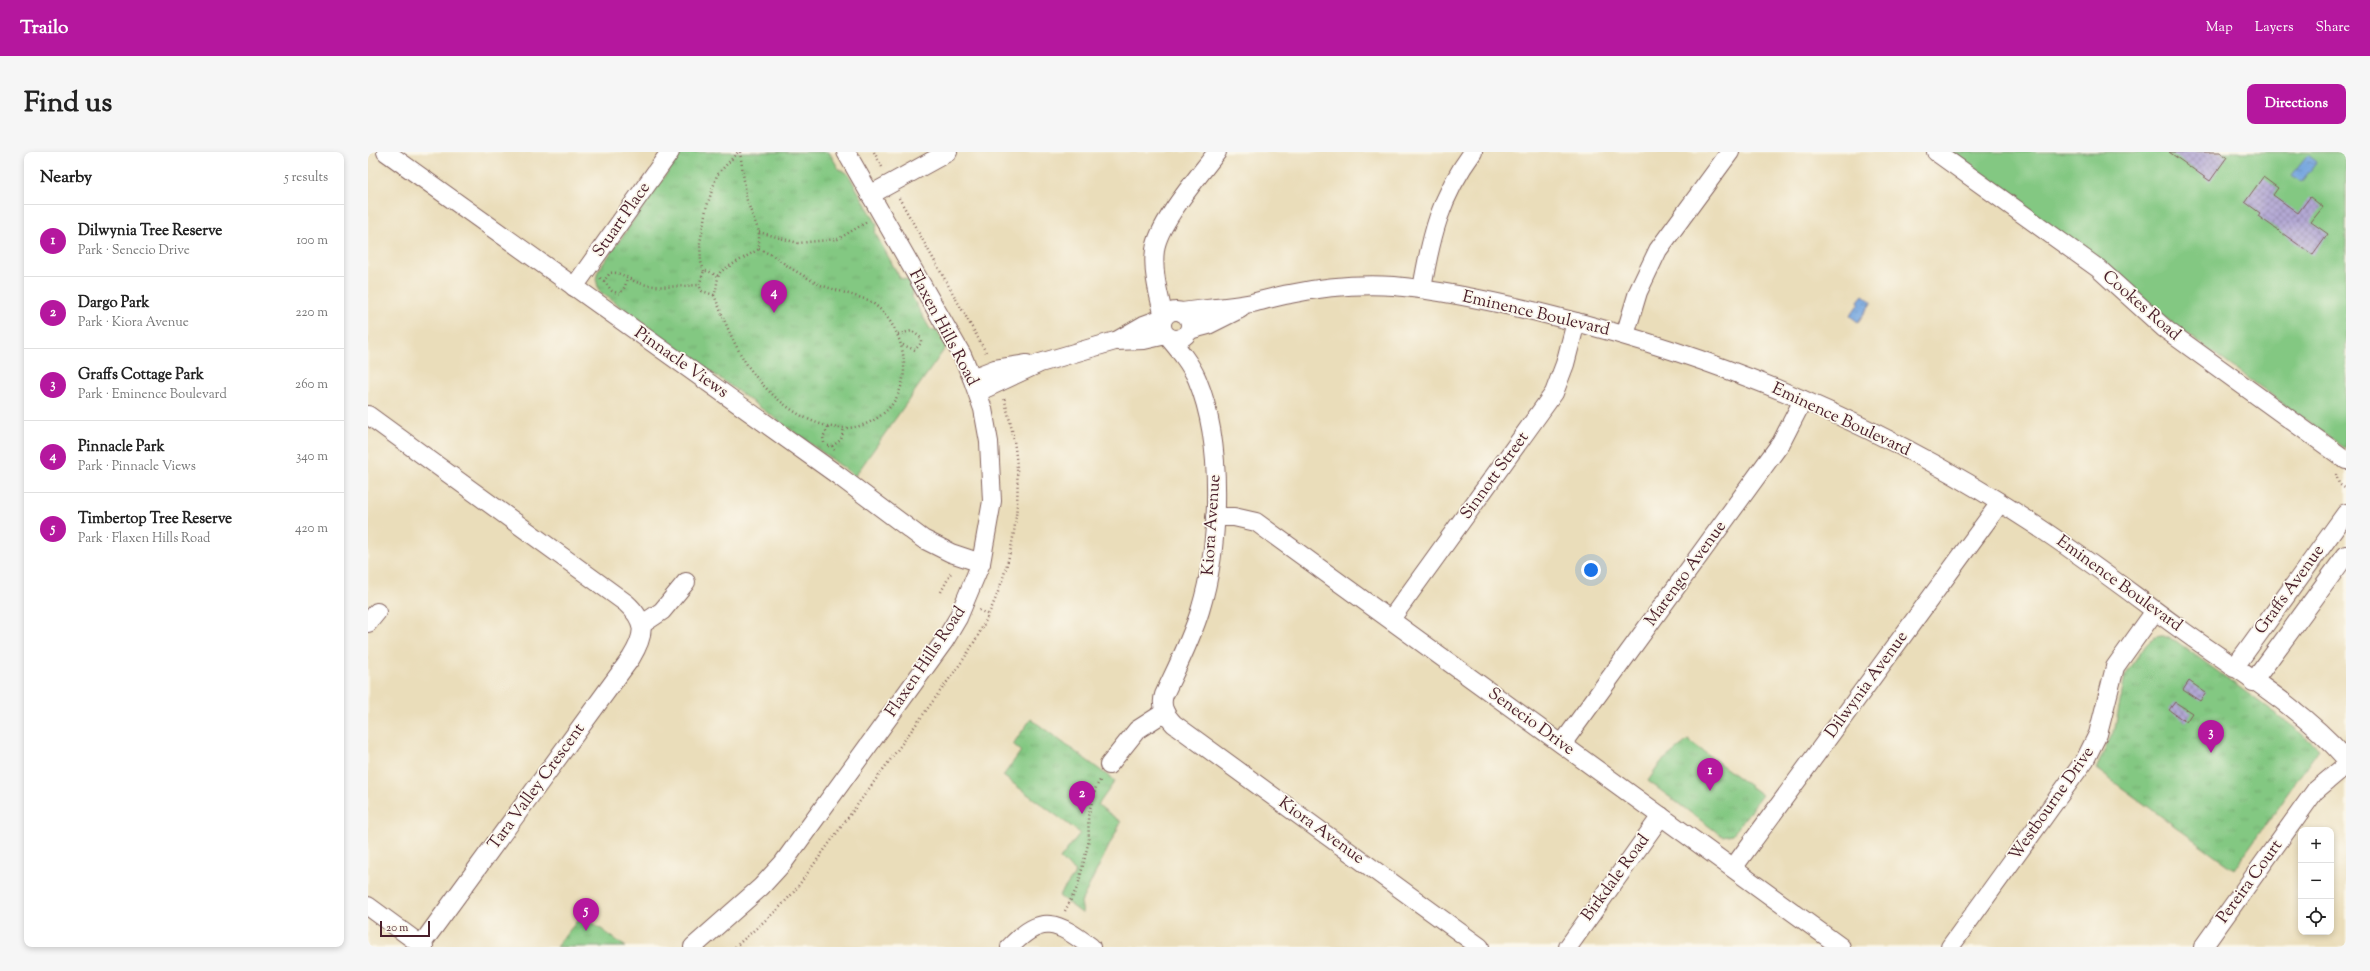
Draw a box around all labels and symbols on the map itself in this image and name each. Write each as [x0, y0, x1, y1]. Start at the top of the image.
street label: Stuart Place [587, 178, 657, 262]
street label: Flaxen Hills Road [902, 265, 984, 391]
street label: Cookes Road [2096, 265, 2186, 347]
pin: 4 [761, 280, 787, 313]
street label: Eminence Boulevard [1460, 285, 1612, 343]
street label: Pinnacle Views [629, 322, 733, 405]
street label: Eminence Boulevard [1768, 377, 1915, 463]
street label: Sinnott Street [1455, 427, 1535, 525]
street label: Kiora Avenue [1197, 474, 1227, 576]
street label: Marengo Avenue [1639, 516, 1733, 632]
street label: Eminence Boulevard [2051, 530, 2187, 638]
street label: Graffs Avenue [2249, 540, 2331, 640]
your location [1581, 560, 1601, 580]
street label: Flaxen Hills Road [880, 601, 972, 722]
street label: Dilwynia Avenue [1820, 626, 1914, 744]
street label: Senecio Drive [1483, 682, 1579, 762]
street label: Tara Valley Crescent [483, 719, 591, 855]
pin: 3 [2198, 720, 2224, 753]
street label: Westbourne Drive [2004, 742, 2100, 866]
pin: 1 [1697, 758, 1723, 791]
pin: 2 [1069, 781, 1095, 814]
street label: Kiora Avenue [1273, 792, 1369, 870]
street label: Birkdale Road [1576, 829, 1656, 927]
street label: Pereira Court [2211, 835, 2289, 929]
pin: 5 [573, 898, 599, 931]
scale bar [380, 919, 430, 938]

